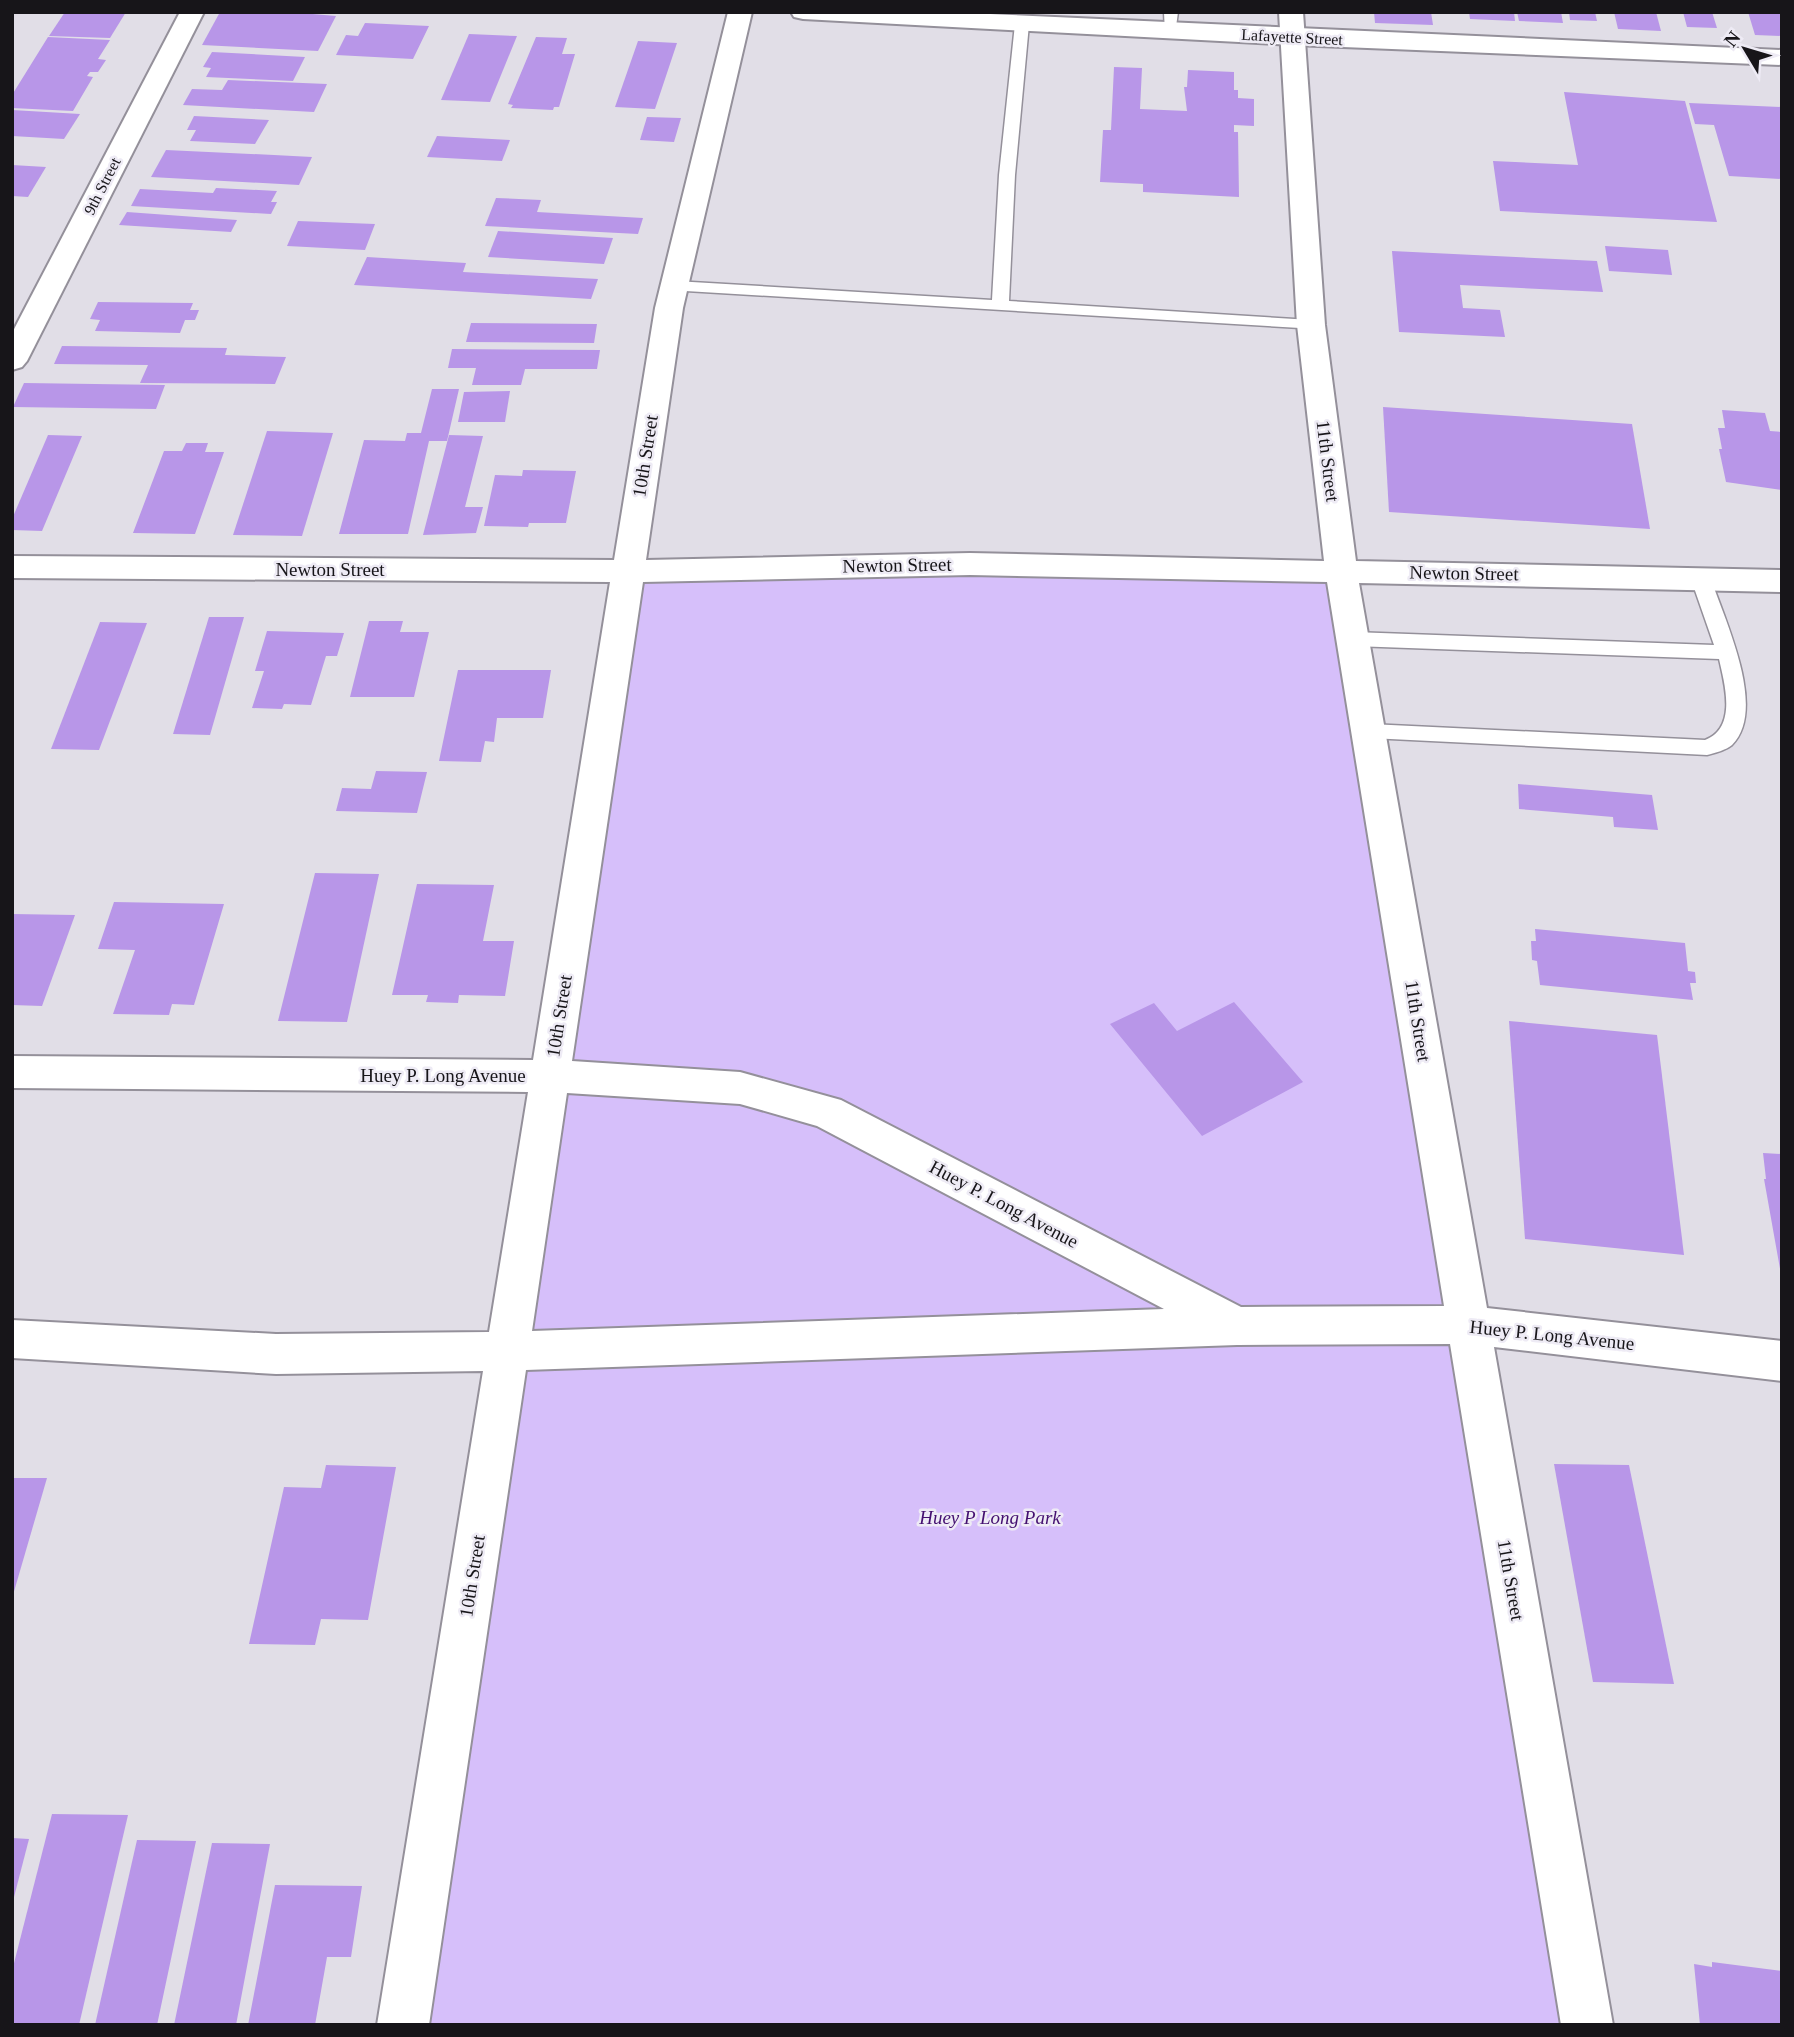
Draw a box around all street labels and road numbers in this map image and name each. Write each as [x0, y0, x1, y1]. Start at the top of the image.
street label: Lafayette Street [1241, 26, 1344, 49]
street label: 9th Street [80, 154, 124, 217]
street label: 10th Street [628, 413, 662, 499]
street label: 11th Street [1313, 419, 1344, 504]
street label: Newton Street [842, 554, 953, 576]
street label: Newton Street [275, 559, 385, 580]
street label: Newton Street [1409, 562, 1520, 584]
street label: 10th Street [542, 973, 576, 1059]
street label: 11th Street [1401, 979, 1435, 1064]
street label: Huey P. Long Avenue [360, 1065, 526, 1086]
street label: Huey P. Long Avenue [926, 1156, 1082, 1252]
street label: Huey P. Long Avenue [1469, 1316, 1635, 1354]
street label: 10th Street [455, 1533, 489, 1619]
street label: 11th Street [1494, 1538, 1529, 1623]

